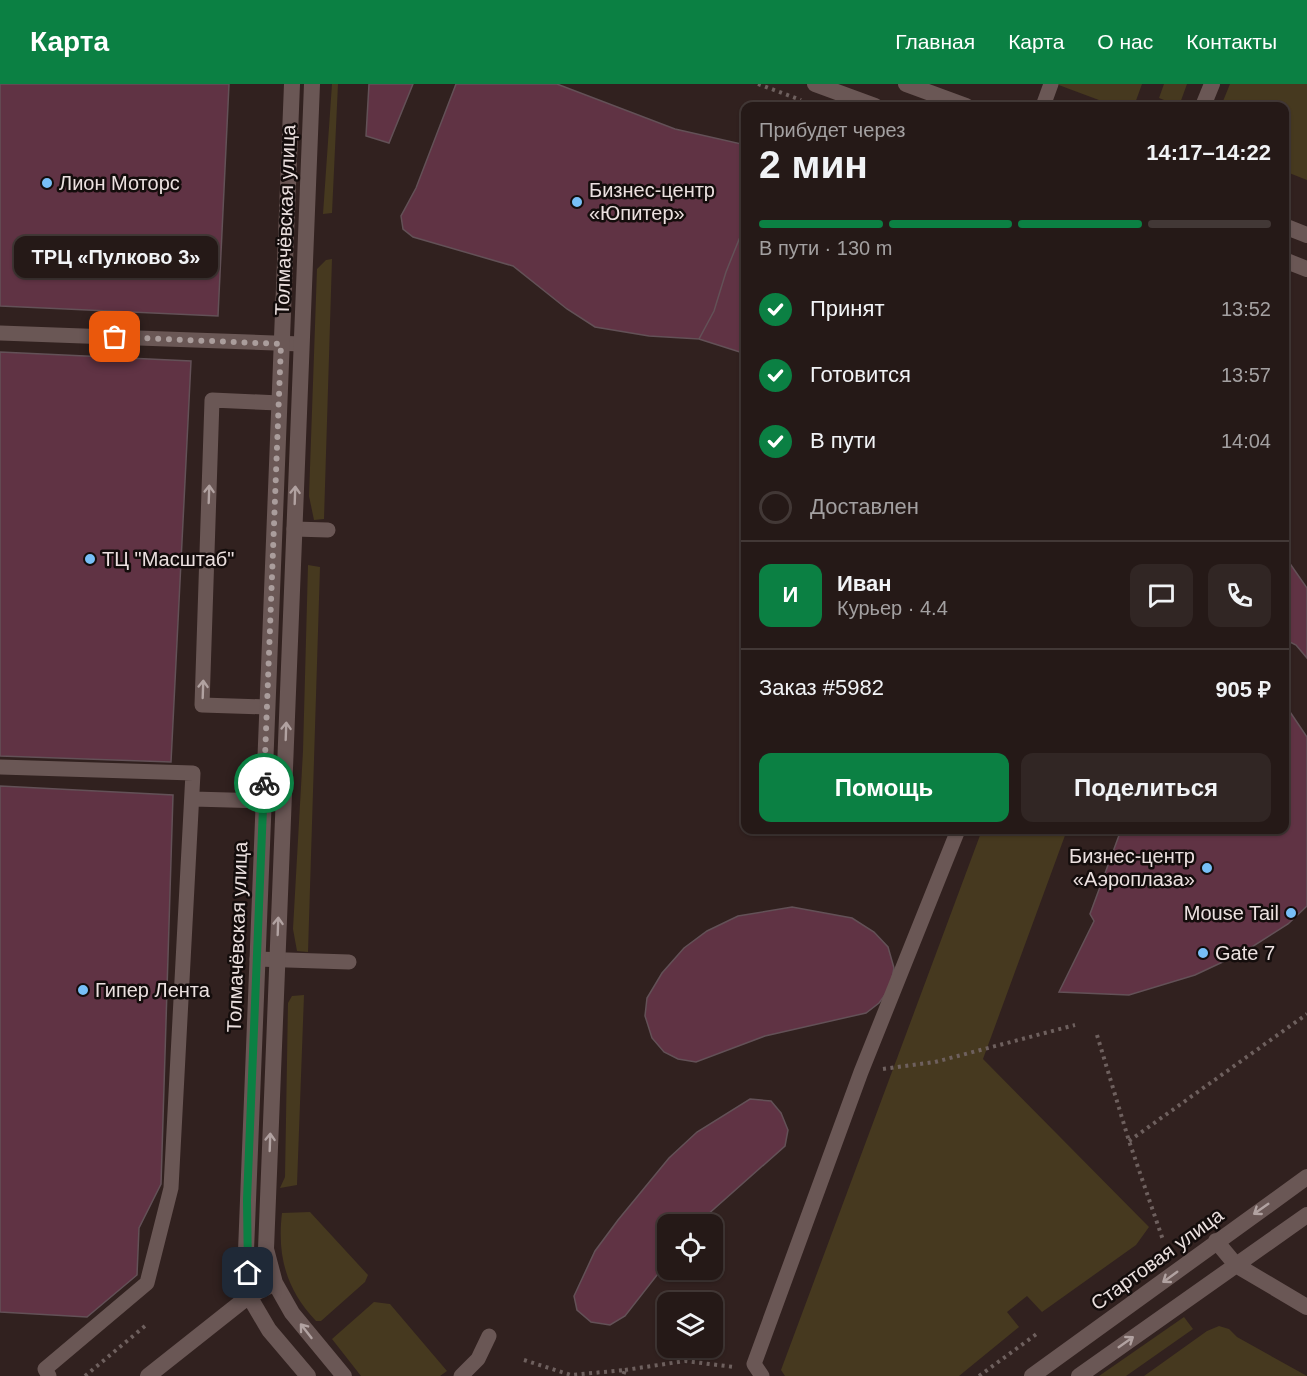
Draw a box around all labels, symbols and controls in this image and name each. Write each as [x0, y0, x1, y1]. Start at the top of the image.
text: Карта [30, 26, 109, 57]
text: Главная [895, 30, 975, 53]
text: Карта [1008, 30, 1064, 53]
text: О нас [1097, 30, 1153, 53]
text: Контакты [1186, 30, 1277, 53]
text: Прибудет через [759, 119, 905, 141]
street label: Толмачёвская улица [271, 123, 299, 316]
text: 14:17–14:22 [1146, 140, 1271, 165]
text: 2 мин [759, 143, 868, 186]
place label: Лион Моторс [59, 172, 180, 194]
marker: Лион Моторс [40, 176, 54, 190]
place label: Бизнес-центр «Юпитер» [589, 179, 715, 224]
marker: Бизнес-центр «Юпитер» [570, 195, 584, 209]
callout: ТРЦ «Пулково 3» [13, 235, 217, 277]
text: В пути · 130 m [759, 237, 892, 259]
text: ТРЦ «Пулково 3» [32, 246, 200, 268]
icon: check [759, 293, 792, 326]
text: Принят [810, 296, 884, 321]
text: 13:52 [1221, 298, 1271, 320]
pin [89, 311, 140, 362]
icon: bag [98, 320, 131, 353]
icon: check [759, 359, 792, 392]
text: Готовится [810, 362, 911, 387]
text: 13:57 [1221, 364, 1271, 386]
icon: check [759, 425, 792, 458]
text: В пути [810, 428, 876, 453]
text: 14:04 [1221, 430, 1271, 452]
one-way arrow [204, 484, 215, 504]
one-way arrow [290, 485, 301, 505]
text: Доставлен [810, 494, 919, 519]
place label: ТЦ "Масштаб" [102, 548, 234, 570]
marker: ТЦ "Масштаб" [83, 552, 97, 566]
button: chat [1130, 564, 1193, 627]
button: phone [1208, 564, 1271, 627]
text: Иван [837, 571, 892, 596]
text: И [783, 582, 798, 607]
text: Курьер · 4.4 [837, 597, 948, 619]
text: Заказ #5982 [759, 675, 884, 700]
text: 905 ₽ [1215, 677, 1271, 702]
one-way arrow [197, 679, 208, 699]
one-way arrow [280, 722, 292, 742]
courier [234, 753, 294, 813]
button: Помощь [759, 753, 1009, 822]
button: Поделиться [1021, 753, 1271, 822]
icon: bike [248, 767, 281, 800]
street label: Толмачёвская улица [223, 840, 251, 1033]
place label: Бизнес-центр «Аэроплаза» [1069, 845, 1195, 890]
marker: Бизнес-центр «Аэроплаза» [1200, 861, 1214, 875]
place label: Mouse Tail [1184, 902, 1279, 924]
marker: Mouse Tail [1284, 906, 1298, 920]
one-way arrow [273, 917, 284, 937]
place label: Gate 7 [1215, 942, 1275, 964]
marker: Gate 7 [1196, 946, 1210, 960]
place label: Гипер Лента [95, 979, 211, 1001]
marker: Гипер Лента [76, 983, 90, 997]
one-way arrow [264, 1133, 275, 1153]
street label: Стартовая улица [1087, 1203, 1228, 1314]
one-way arrow [1254, 1203, 1270, 1215]
map controls [657, 1214, 723, 1358]
button: locate [657, 1214, 723, 1280]
pin [222, 1247, 273, 1298]
icon: home [231, 1256, 264, 1289]
one-way arrow [1162, 1271, 1178, 1284]
button: layers [657, 1292, 723, 1358]
one-way arrow [300, 1323, 313, 1339]
one-way arrow [1118, 1336, 1134, 1348]

